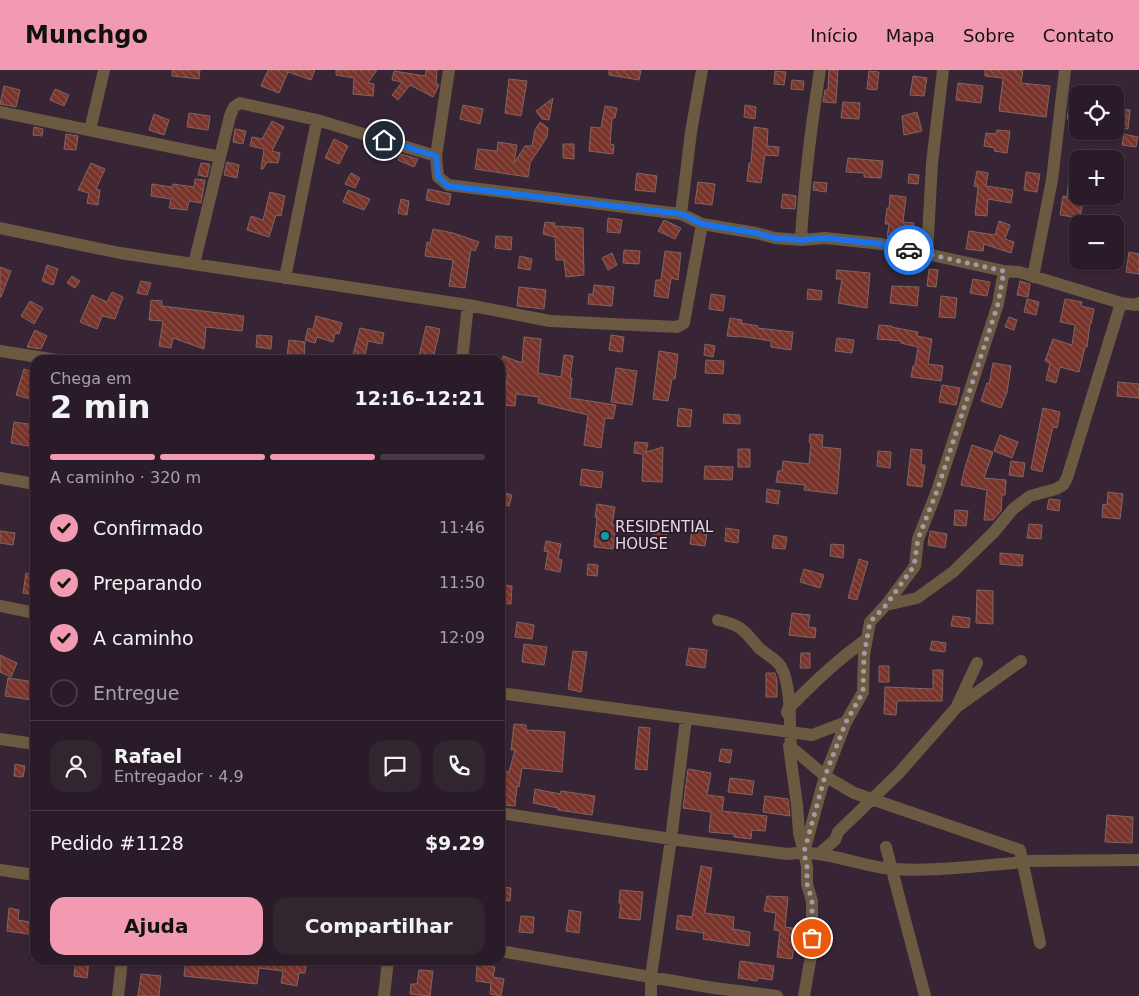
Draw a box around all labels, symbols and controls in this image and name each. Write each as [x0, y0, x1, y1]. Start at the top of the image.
text: Munchgo [25, 21, 148, 49]
text: Início [810, 25, 858, 46]
text: Mapa [886, 25, 935, 46]
text: Sobre [963, 25, 1015, 46]
text: Contato [1043, 25, 1114, 46]
map controls [1069, 85, 1124, 270]
button: locate [1069, 85, 1124, 140]
pin [363, 119, 405, 161]
icon: home [370, 126, 398, 154]
button: + [1069, 150, 1124, 205]
button: − [1069, 215, 1124, 270]
courier [884, 225, 934, 275]
icon: car [895, 236, 923, 264]
text: Chega em [50, 369, 132, 388]
text: 12:16–12:21 [355, 387, 485, 409]
text: 2 min [50, 388, 151, 426]
text: A caminho · 320 m [50, 468, 201, 487]
icon: check [50, 514, 78, 542]
text: Confirmado [93, 517, 203, 539]
text: 11:46 [439, 518, 485, 537]
place label: RESIDENTIAL HOUSE [615, 518, 714, 553]
marker: RESIDENTIAL HOUSE [599, 530, 611, 542]
icon: check [50, 569, 78, 597]
text: Preparando [93, 572, 202, 594]
text: 11:50 [439, 573, 485, 592]
icon: check [50, 624, 78, 652]
text: A caminho [93, 627, 194, 649]
text: 12:09 [439, 628, 485, 647]
text: Entregue [93, 682, 179, 704]
button: person [50, 740, 102, 792]
button: chat [369, 740, 421, 792]
button: phone [433, 740, 485, 792]
text: Rafael [114, 745, 182, 767]
text: Entregador · 4.9 [114, 767, 244, 786]
text: Pedido #1128 [50, 832, 184, 854]
text: $9.29 [425, 832, 485, 854]
button: Ajuda [50, 897, 263, 955]
button: Compartilhar [273, 897, 485, 955]
pin [791, 917, 833, 959]
icon: bag [798, 924, 826, 952]

